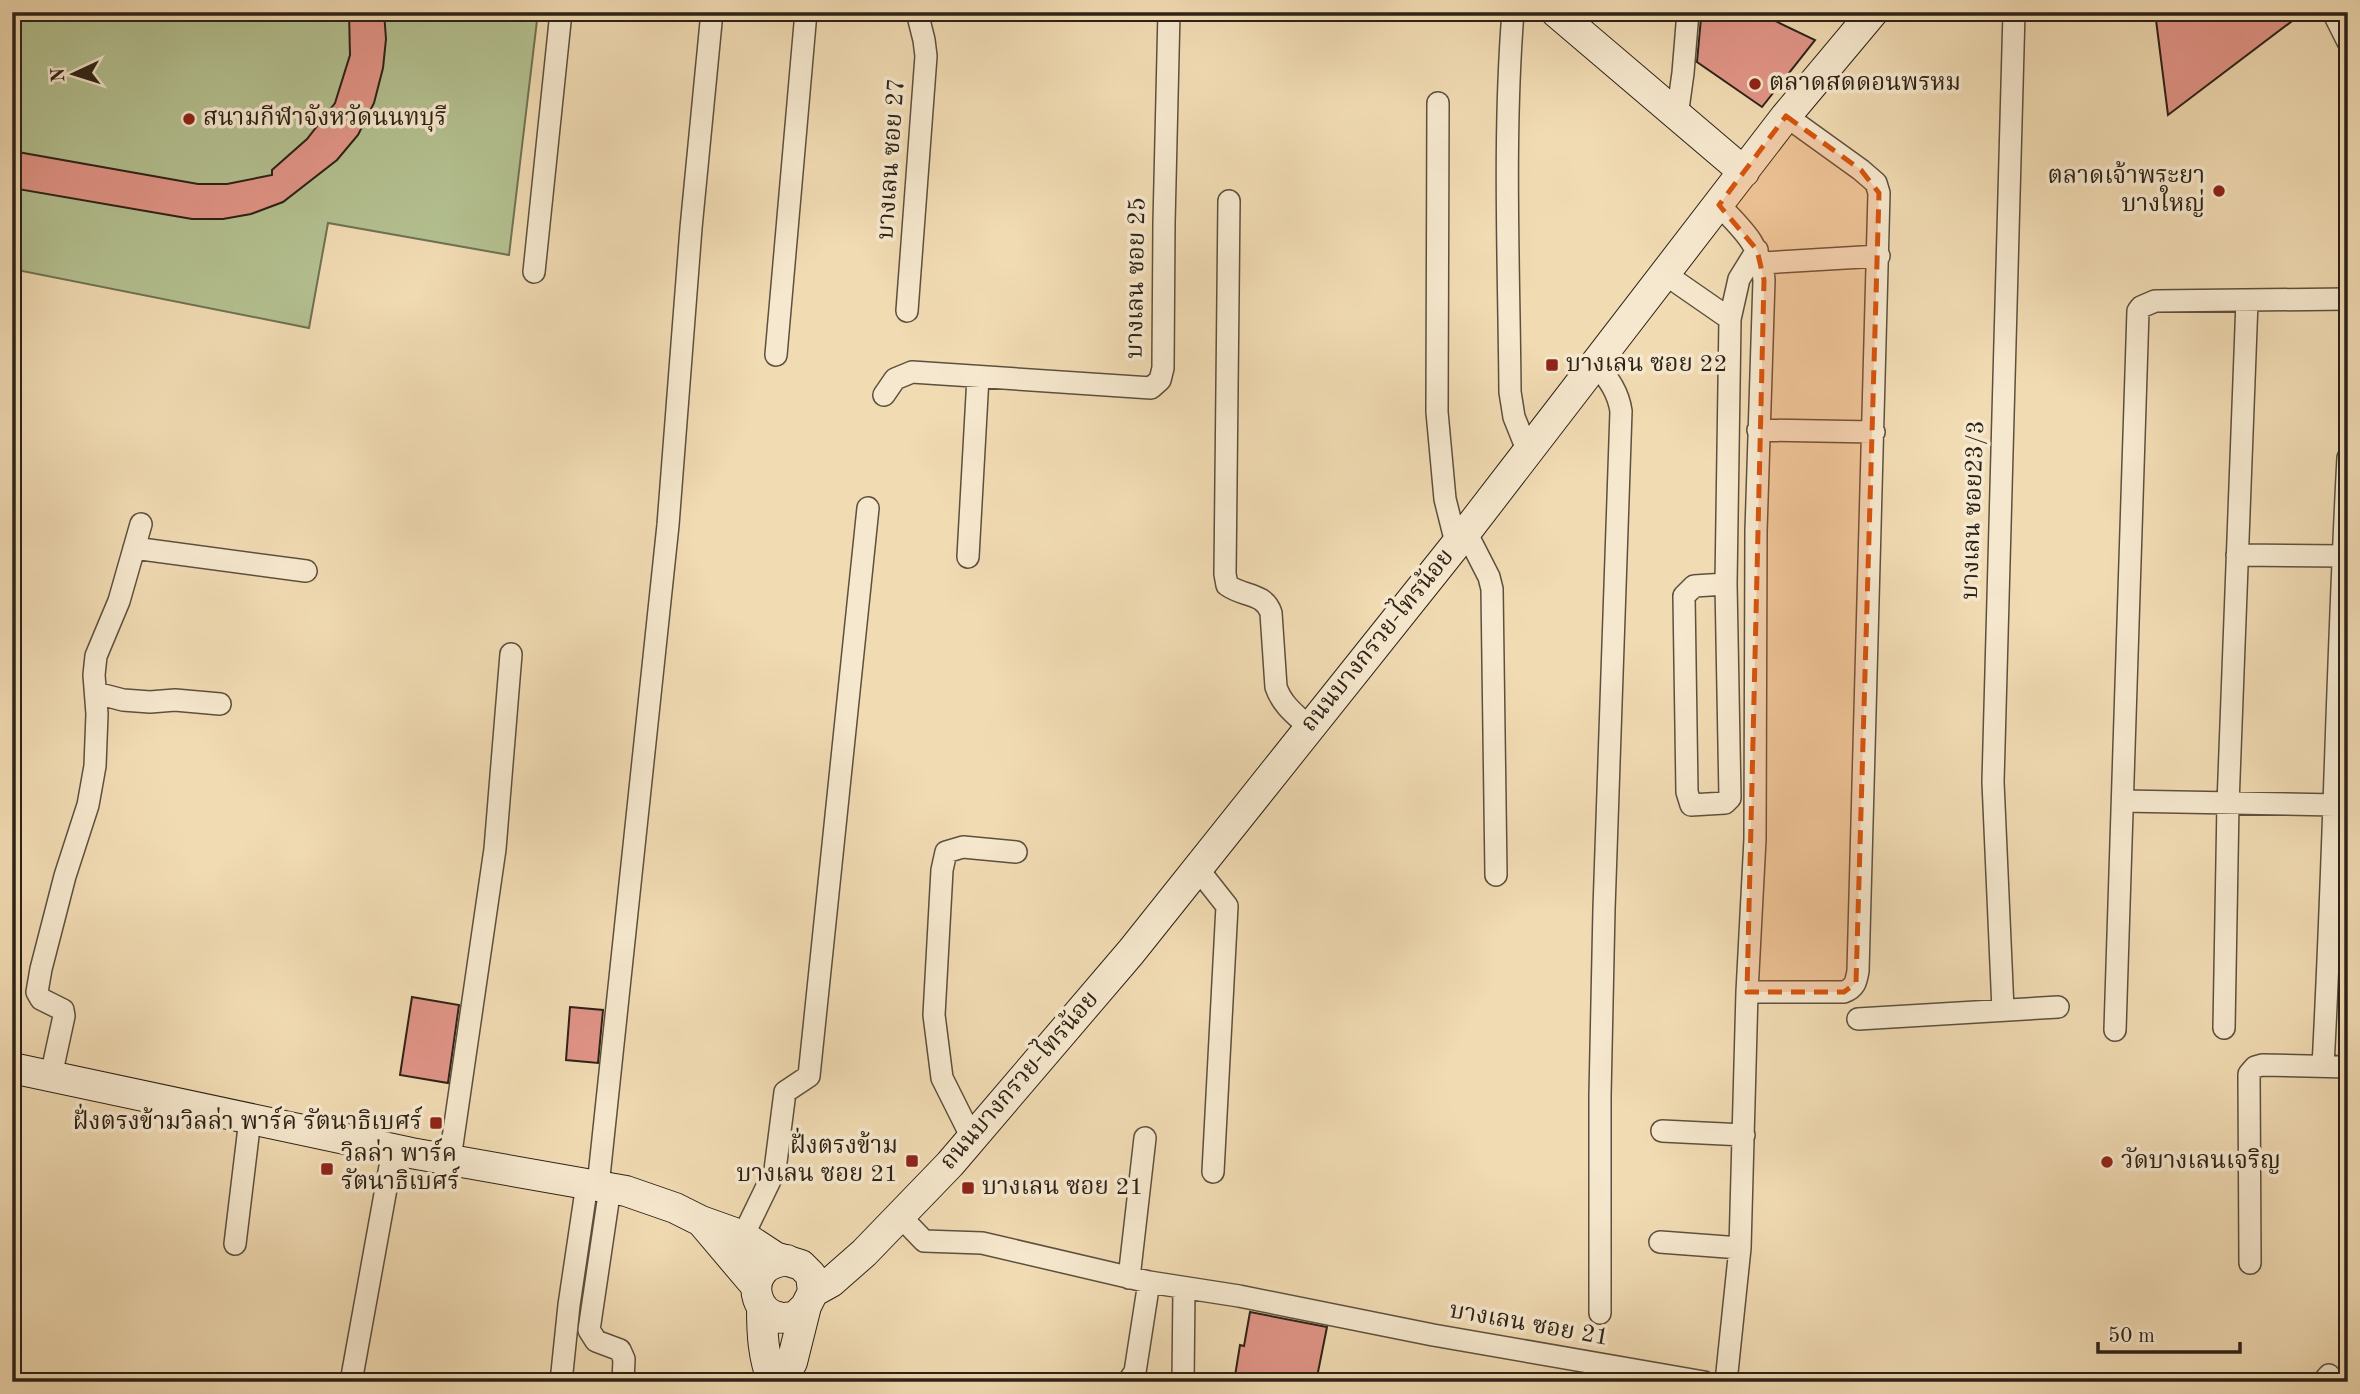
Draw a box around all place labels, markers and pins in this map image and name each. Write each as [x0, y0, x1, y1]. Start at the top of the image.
place label: ตลาดสดดอนพรหม [1769, 72, 1961, 96]
marker: ตลาดสดดอนพรหม [1747, 76, 1763, 92]
place label: สนามกีฬาจังหวัดนนทบุรี [203, 104, 447, 132]
marker: สนามกีฬาจังหวัดนนทบุรี [181, 111, 197, 127]
place label: ตลาดเจ้าพระยา บางใหญ่ [2048, 161, 2205, 217]
marker: ตลาดเจ้าพระยา บางใหญ่ [2211, 183, 2227, 199]
place label: บางเลน ซอย 22 [1566, 353, 1727, 377]
marker: บางเลน ซอย 22 [1544, 357, 1560, 373]
place label: ฝั่งตรงข้ามวิลล่า พาร์ค รัตนาธิเบศร์ [73, 1103, 422, 1135]
marker: ฝั่งตรงข้ามวิลล่า พาร์ค รัตนาธิเบศร์ [428, 1115, 444, 1131]
place label: ฝั่งตรงข้าม บางเลน ซอย 21 [737, 1127, 898, 1187]
place label: วิลล่า พาร์ค รัตนาธิเบศร์ [341, 1137, 460, 1195]
place label: วัดบางเลนเจริญ [2121, 1147, 2281, 1174]
marker: ฝั่งตรงข้าม บางเลน ซอย 21 [904, 1153, 920, 1169]
marker: วัดบางเลนเจริญ [2099, 1154, 2115, 1170]
marker: วิลล่า พาร์ค รัตนาธิเบศร์ [319, 1161, 335, 1177]
place label: บางเลน ซอย 21 [982, 1176, 1143, 1200]
marker: บางเลน ซอย 21 [960, 1180, 976, 1196]

